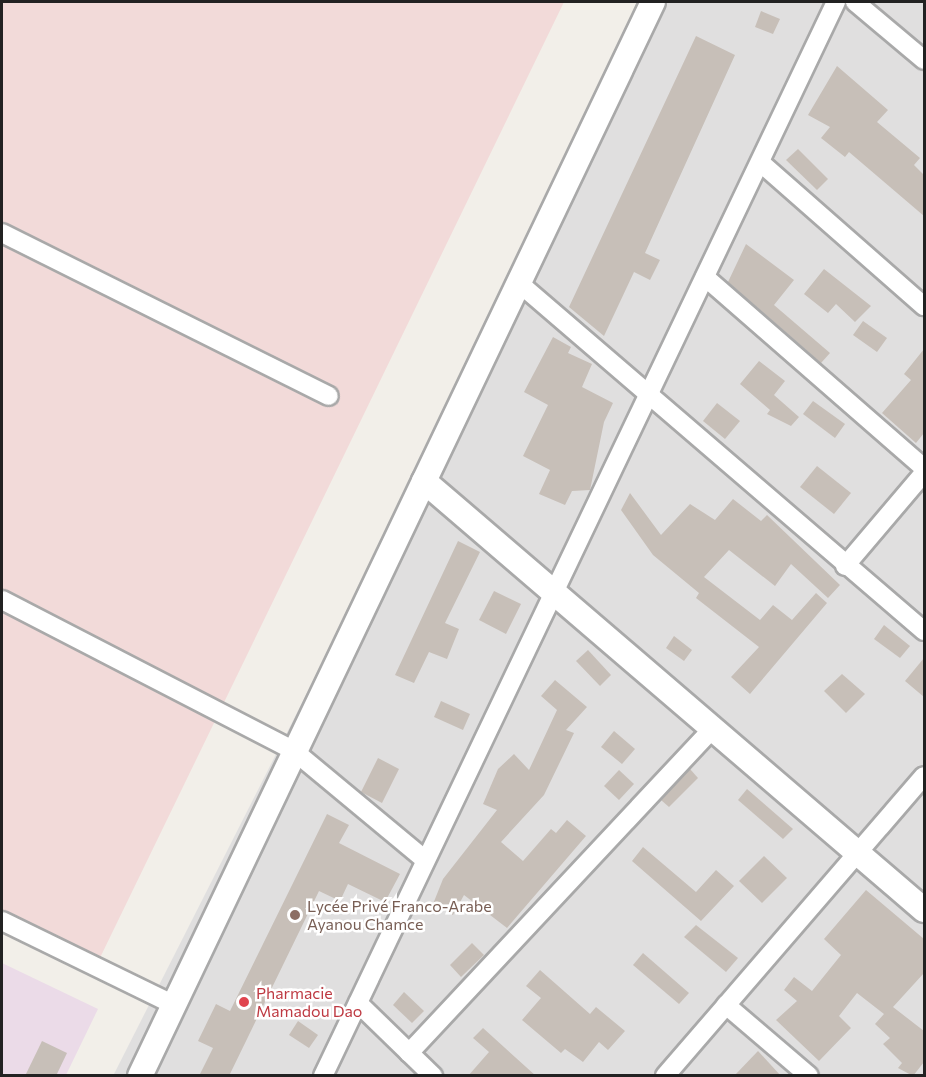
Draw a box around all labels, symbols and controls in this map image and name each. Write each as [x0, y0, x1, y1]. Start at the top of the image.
place label: Lycée Privé Franco-Arabe Ayanou Chamce [307, 896, 492, 934]
marker: Lycée Privé Franco-Arabe Ayanou Chamce [288, 908, 302, 922]
place label: Pharmacie Mamadou Dao [256, 983, 362, 1021]
marker: Pharmacie Mamadou Dao [237, 995, 251, 1009]

